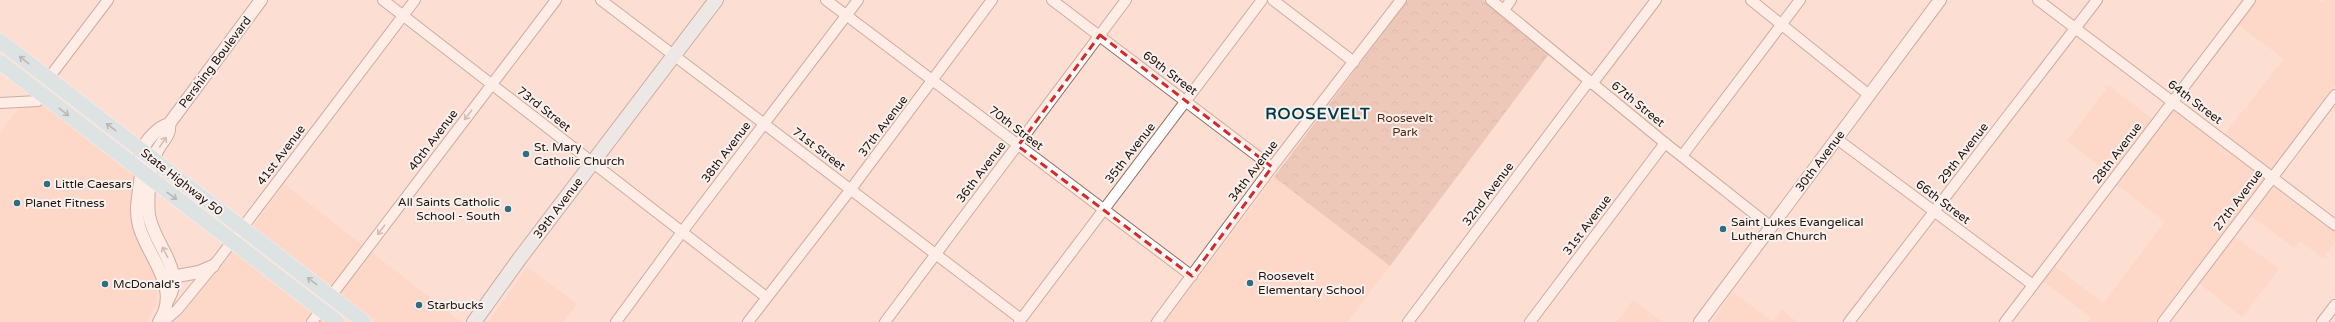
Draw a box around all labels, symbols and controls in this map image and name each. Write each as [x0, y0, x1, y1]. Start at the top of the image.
street label: Pershing Boulevard [176, 13, 254, 111]
street label: 69th Street [1140, 48, 1200, 98]
one-way arrow [19, 56, 30, 64]
street label: 64th Street [2165, 77, 2225, 127]
street label: 67th Street [1609, 78, 1668, 130]
street label: 73rd Street [514, 84, 574, 135]
street label: 37th Avenue [855, 92, 911, 159]
street label: 70th Street [986, 103, 1046, 153]
district label: ROOSEVELT [1265, 104, 1371, 124]
street label: 40th Avenue [405, 106, 461, 173]
one-way arrow [58, 108, 69, 116]
one-way arrow [463, 109, 472, 120]
park label: Roosevelt Park [1377, 111, 1434, 139]
street label: 38th Avenue [698, 118, 754, 185]
street label: 28th Avenue [2089, 119, 2145, 186]
street label: 35th Avenue [1102, 120, 1158, 186]
street label: 29th Avenue [1935, 120, 1991, 186]
street label: 41st Avenue [254, 122, 308, 188]
one-way arrow [105, 123, 116, 131]
street label: 71st Street [790, 125, 849, 174]
street label: 30th Avenue [1792, 127, 1848, 194]
one-way arrow [159, 137, 167, 148]
street label: 34th Avenue [1225, 137, 1281, 204]
street label: 36th Avenue [953, 138, 1009, 205]
place label: St. Mary Catholic Church [534, 140, 625, 168]
street label: State Highway 50 [138, 146, 226, 219]
marker: St. Mary Catholic Church [521, 149, 531, 159]
street label: 32nd Avenue [1460, 159, 1517, 229]
street label: 27th Avenue [2210, 166, 2266, 233]
street label: 39th Avenue [530, 174, 586, 241]
place label: Little Caesars [55, 177, 132, 191]
street label: 66th Street [1913, 177, 1973, 227]
marker: Little Caesars [42, 179, 52, 189]
one-way arrow [167, 192, 178, 200]
street label: 31st Avenue [1560, 192, 1614, 258]
place label: All Saints Catholic School - South [398, 195, 500, 223]
place label: Planet Fitness [25, 196, 105, 210]
marker: Planet Fitness [12, 198, 22, 208]
marker: All Saints Catholic School - South [503, 204, 513, 214]
place label: Saint Lukes Evangelical Lutheran Church [1731, 215, 1864, 243]
one-way arrow [377, 224, 385, 235]
marker: Saint Lukes Evangelical Lutheran Church [1718, 224, 1728, 234]
one-way arrow [160, 246, 168, 258]
place label: Roosevelt Elementary School [1258, 269, 1365, 297]
one-way arrow [306, 276, 317, 285]
place label: McDonald's [113, 277, 180, 291]
marker: Roosevelt Elementary School [1245, 278, 1255, 288]
marker: McDonald's [100, 279, 110, 289]
place label: Starbucks [427, 298, 484, 312]
marker: Starbucks [414, 300, 424, 310]

